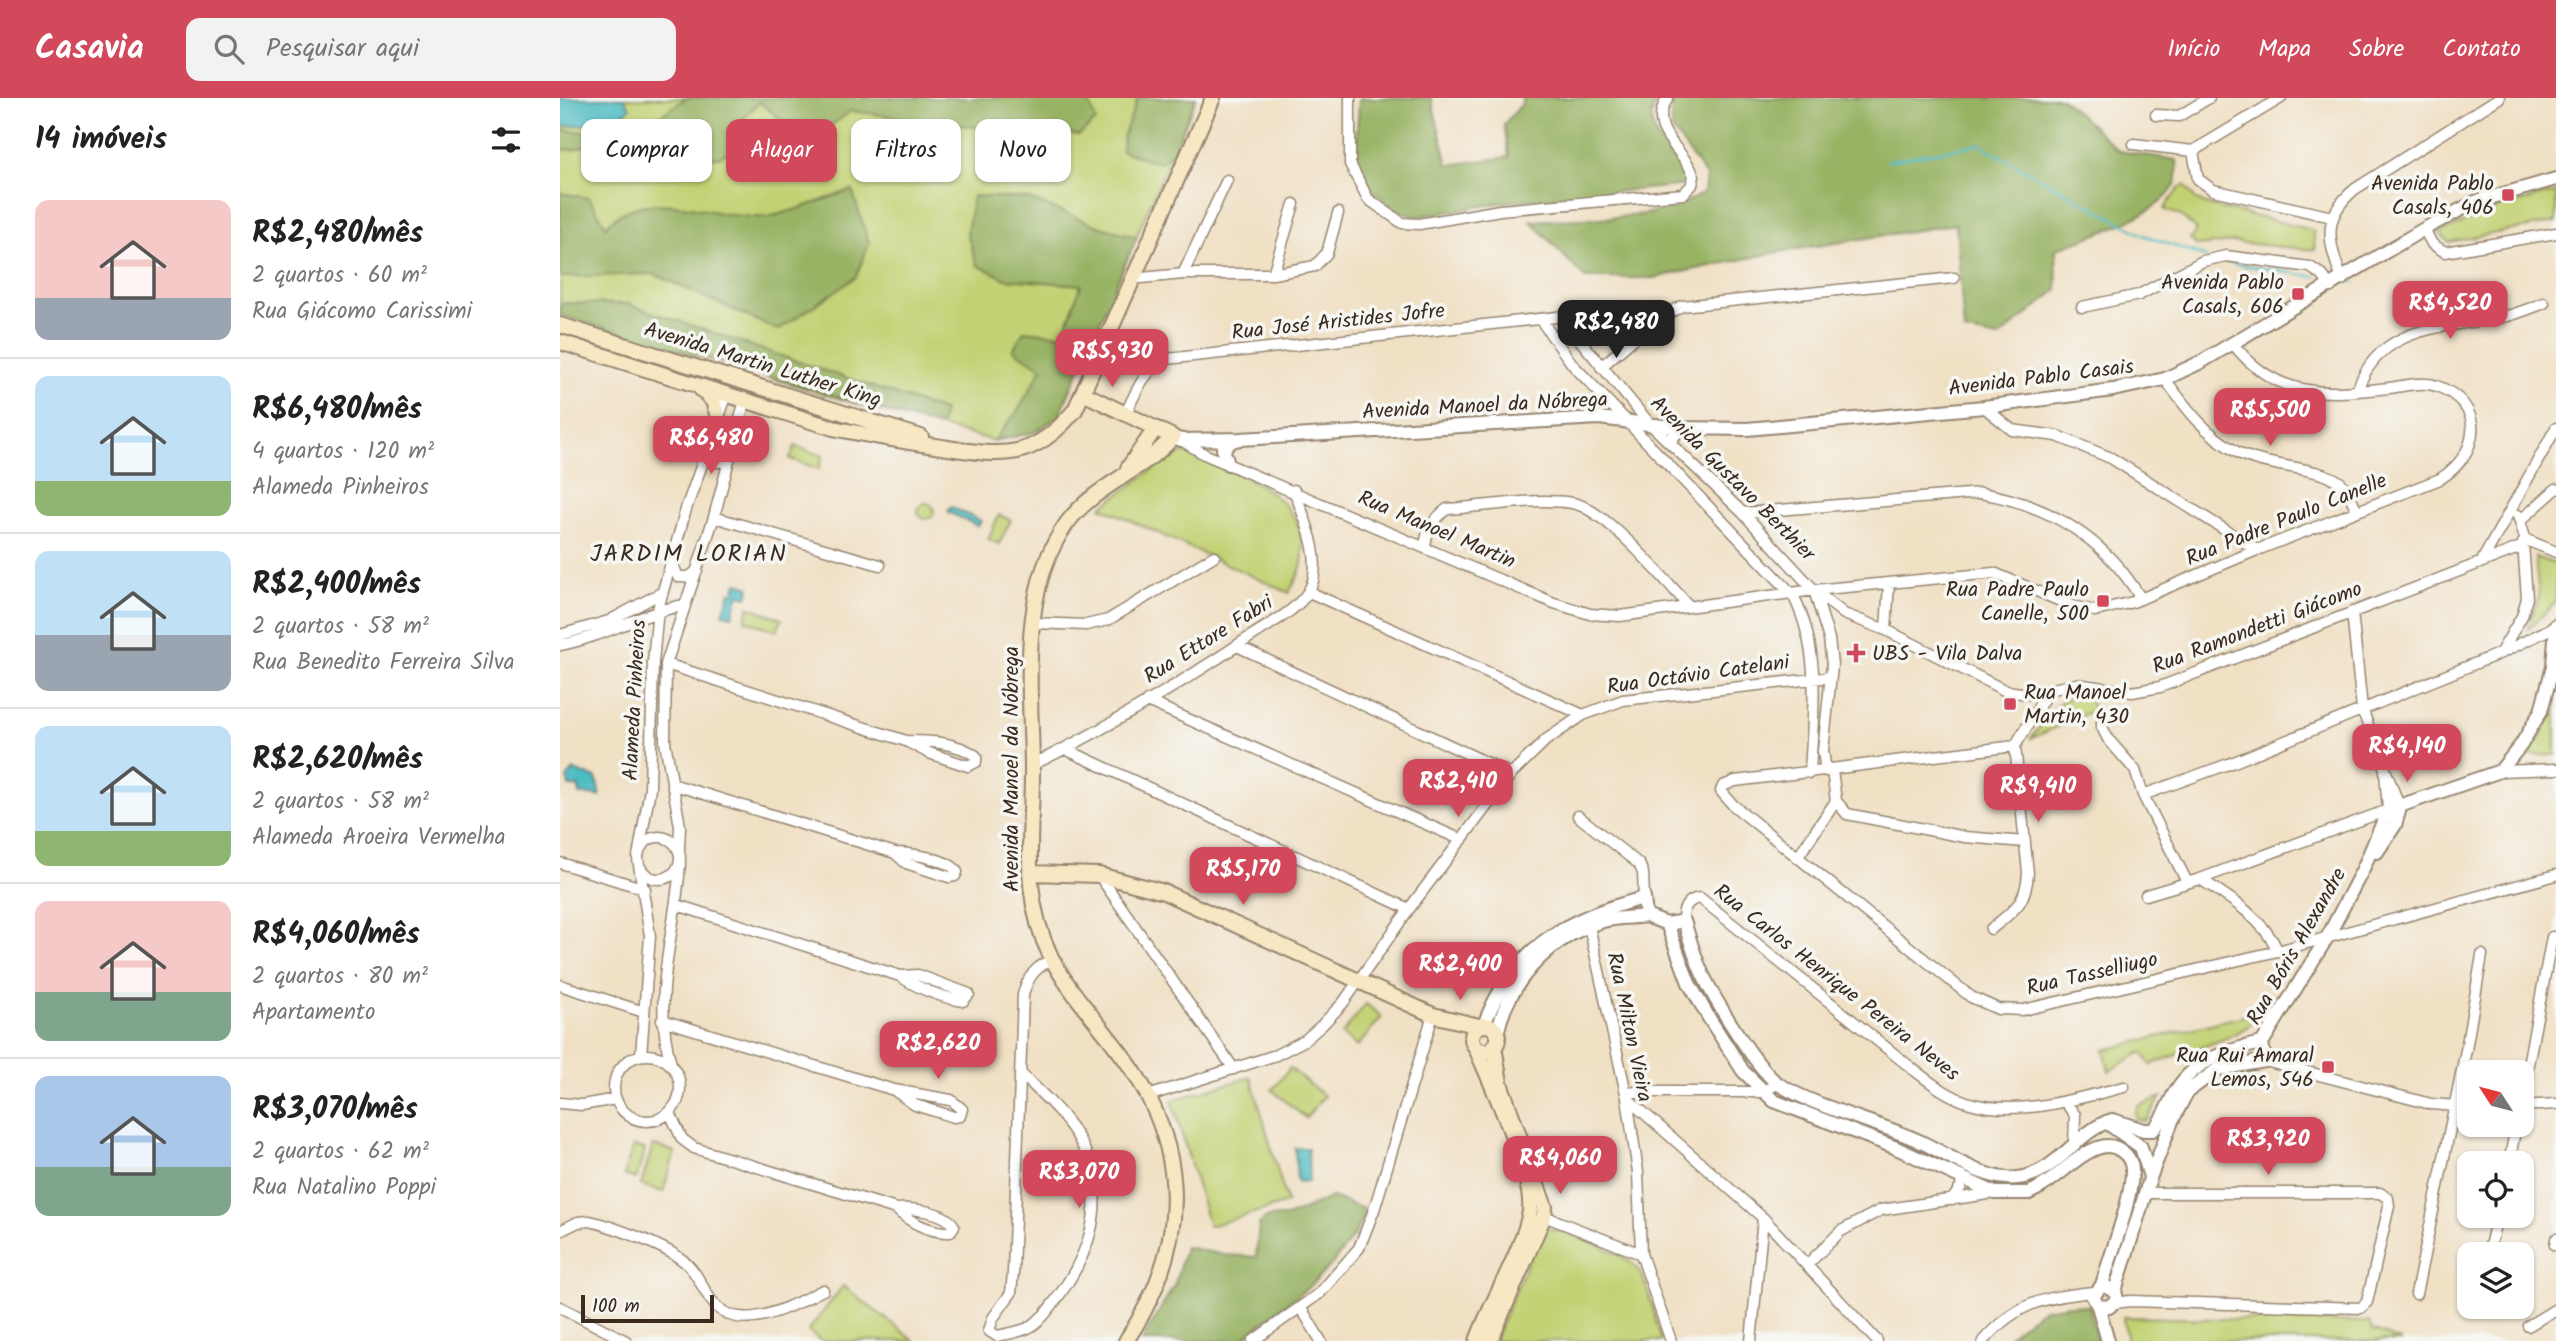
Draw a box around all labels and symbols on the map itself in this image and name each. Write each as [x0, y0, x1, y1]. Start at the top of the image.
place label: Avenida Pablo Casals, 406 [2371, 168, 2494, 225]
marker: Avenida Pablo Casals, 406 [2500, 187, 2516, 203]
place label: Avenida Pablo Casals, 606 [2161, 267, 2284, 324]
pin: R$4,520 [2385, 282, 2515, 341]
marker: Avenida Pablo Casals, 606 [2290, 286, 2306, 302]
street label: Rua José Aristides Jofre [1230, 295, 1447, 350]
pin: R$2,480 [1551, 300, 1681, 360]
street label: Avenida Martin Luther King [640, 314, 885, 417]
pin: R$5,930 [1047, 330, 1177, 389]
street label: Avenida Pablo Casais [1947, 351, 2136, 406]
street label: Avenida Manoel da Nóbrega [1361, 384, 1609, 429]
street label: Avenida Gustavo Berthier [1641, 388, 1823, 570]
pin: R$5,500 [2205, 388, 2335, 448]
pin: R$6,480 [646, 416, 776, 476]
street label: Rua Padre Paulo Canelle [2181, 465, 2393, 576]
street label: Rua Manoel Martin [1352, 482, 1520, 578]
district label: JARDIM LORIAN [590, 535, 788, 574]
street label: Rua Ramondetti Giácomo [2148, 573, 2367, 684]
place label: Rua Padre Paulo Canelle, 500 [1946, 574, 2089, 631]
street label: Rua Ettore Fabri [1138, 587, 1281, 693]
marker: Rua Padre Paulo Canelle, 500 [2095, 593, 2111, 609]
street label: Alameda Pinheiros [615, 619, 656, 782]
place label: UBS - Vila Dalva [1872, 638, 2022, 671]
marker: UBS - Vila Dalva [1846, 643, 1866, 663]
street label: Avenida Manoel da Nóbrega [996, 646, 1029, 892]
street label: Rua Octávio Catelani [1605, 646, 1793, 705]
place label: Rua Manoel Martin, 430 [2024, 677, 2129, 734]
marker: Rua Manoel Martin, 430 [2002, 696, 2018, 712]
pin: R$4,140 [2342, 724, 2472, 784]
pin: R$2,410 [1393, 760, 1523, 819]
pin: R$9,410 [1973, 764, 2103, 824]
pin: R$5,170 [1178, 848, 1308, 907]
street label: Rua Bóris Alexandre [2239, 861, 2356, 1032]
street label: Rua Carlos Henrique Pereira Neves [1706, 876, 1966, 1090]
pin: R$2,400 [1395, 942, 1525, 1002]
street label: Rua Tasselliugo [2023, 943, 2161, 1006]
street label: Rua Milton Vieira [1597, 950, 1660, 1105]
pin: R$2,620 [873, 1021, 1003, 1081]
place label: Rua Rui Amaral Lemos, 546 [2176, 1040, 2314, 1097]
marker: Rua Rui Amaral Lemos, 546 [2320, 1059, 2336, 1075]
north arrow [2457, 1060, 2534, 1138]
pin: R$3,920 [2203, 1118, 2333, 1177]
pin: R$4,060 [1495, 1136, 1625, 1196]
pin: R$3,070 [1014, 1150, 1144, 1210]
scale bar [581, 1292, 714, 1324]

